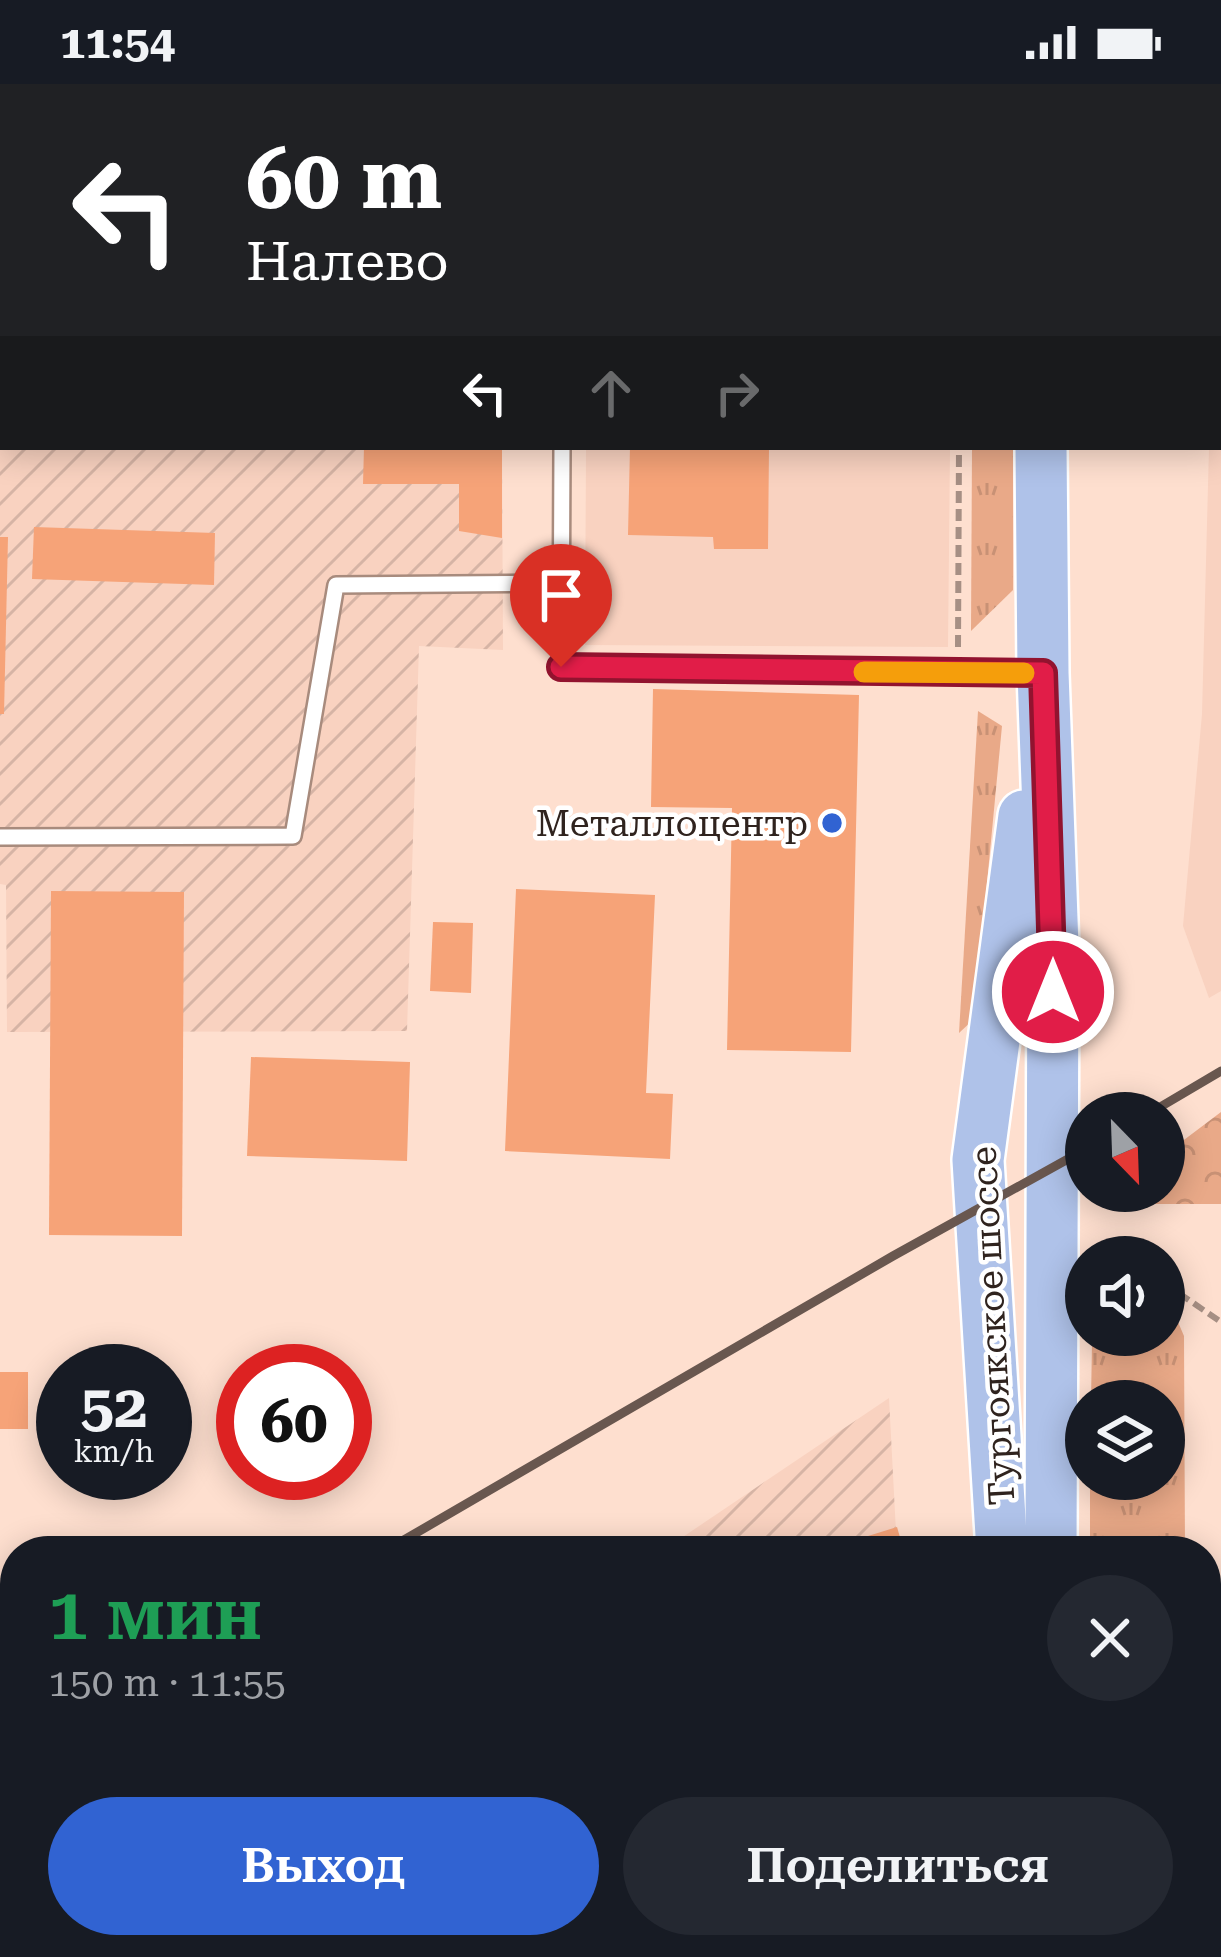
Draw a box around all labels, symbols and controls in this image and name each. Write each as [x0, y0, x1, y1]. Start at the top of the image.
text: 11:54 [60, 16, 175, 69]
text: 60 m [246, 130, 442, 228]
icon: left [48, 132, 204, 288]
text: Налево [246, 230, 449, 293]
icon: left [452, 360, 518, 426]
icon: ahead [578, 360, 644, 426]
icon: right [704, 360, 770, 426]
pin [510, 544, 612, 667]
icon: arrive [528, 562, 594, 628]
place label: Металлоцентр [536, 803, 808, 845]
marker: Металлоцентр [819, 810, 845, 836]
position arrow [990, 929, 1116, 1055]
north arrow [1065, 1092, 1185, 1212]
map controls [1065, 1092, 1185, 1500]
street label: Тургоякское шоссе [963, 1145, 1023, 1507]
button: sound [1065, 1236, 1185, 1356]
speed limit sign: 60 [216, 1344, 372, 1500]
text: 52 [80, 1371, 148, 1442]
button: layers [1065, 1380, 1185, 1500]
text: km/h [74, 1434, 154, 1469]
text: 1 мин [48, 1572, 262, 1657]
button: close [1047, 1575, 1173, 1701]
text: 150 m · 11:55 [48, 1660, 286, 1706]
button: Выход [48, 1797, 599, 1935]
button: Поделиться [623, 1797, 1173, 1935]

